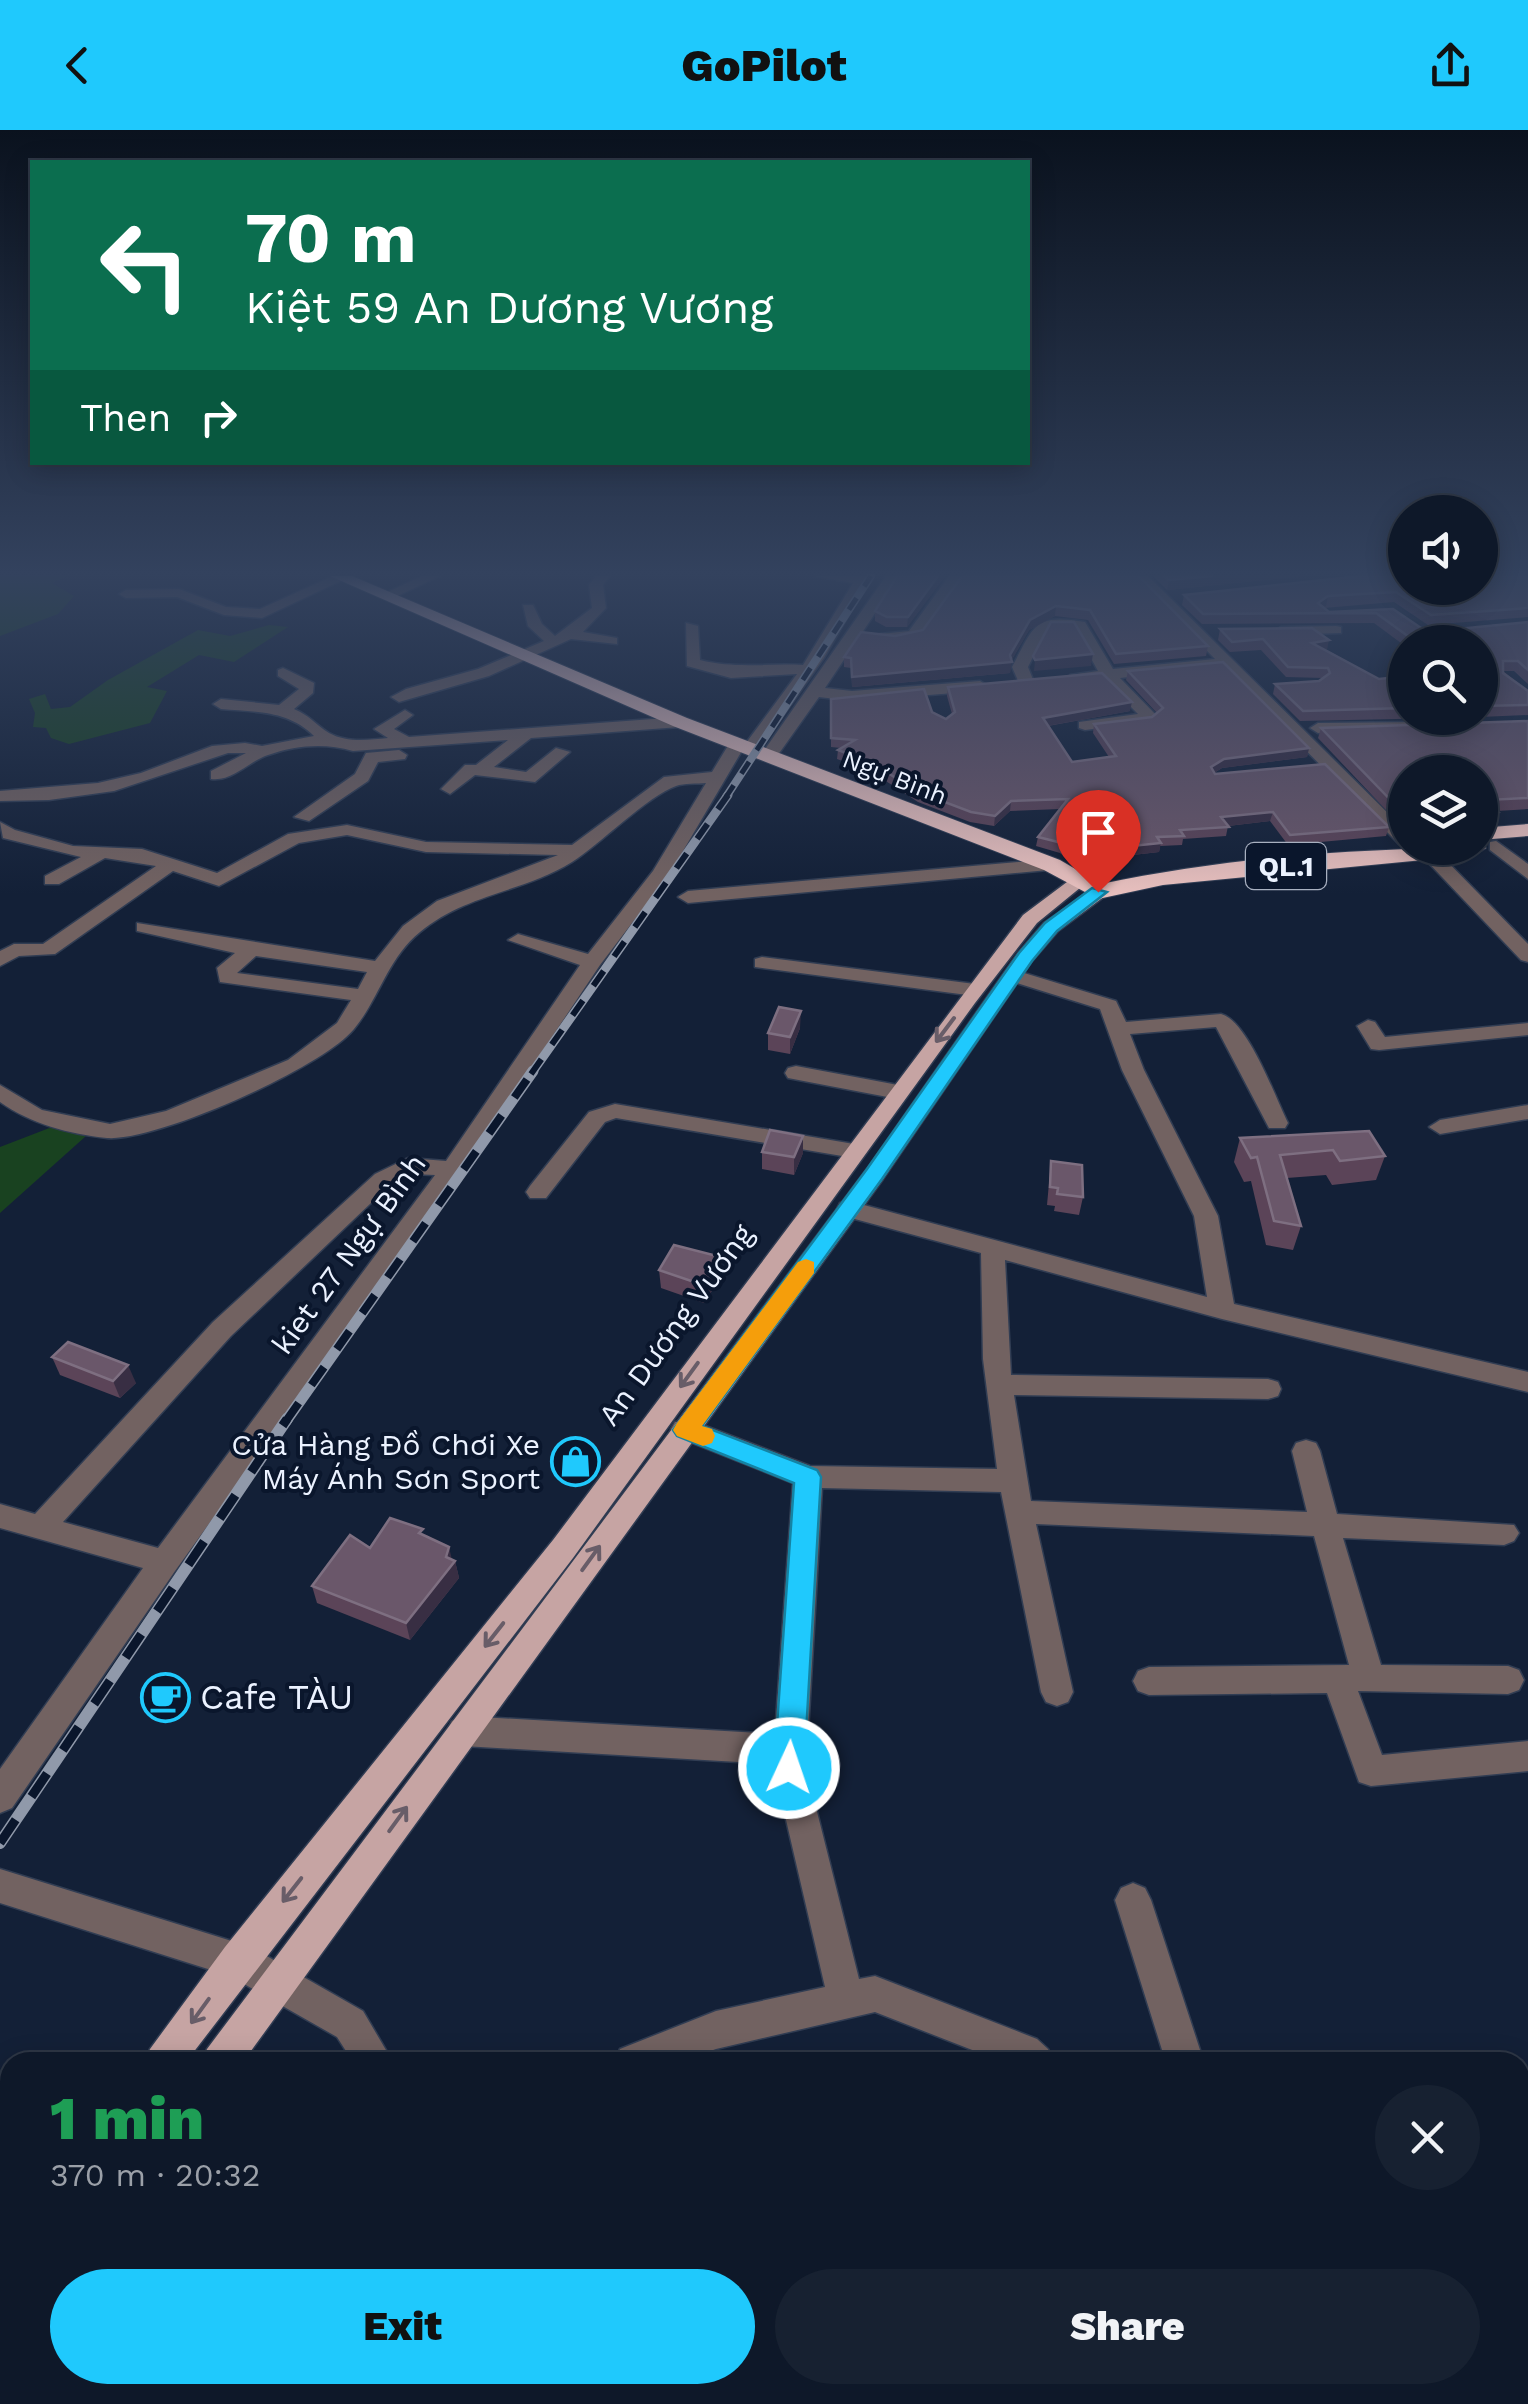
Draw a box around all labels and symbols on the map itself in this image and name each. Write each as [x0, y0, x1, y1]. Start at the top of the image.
street label: Ngự Bình [839, 744, 951, 811]
pin [1056, 790, 1141, 893]
road number: QL.1 [1246, 843, 1326, 889]
one-way arrow [934, 1016, 955, 1043]
street label: kiet 27 Ngự Bình [264, 1147, 433, 1361]
street label: An Dương Vương [591, 1217, 760, 1432]
one-way arrow [678, 1361, 699, 1388]
place label: Cửa Hàng Đồ Chơi Xe Máy Ánh Sơn Sport [231, 1427, 540, 1496]
shop icon: Cửa Hàng Đồ Chơi Xe Máy Ánh Sơn Sport [549, 1436, 601, 1488]
one-way arrow [580, 1545, 601, 1572]
one-way arrow [483, 1622, 505, 1648]
cafe icon: Cafe TÀU [139, 1671, 191, 1723]
place label: Cafe TÀU [200, 1676, 353, 1718]
position arrow [737, 1716, 841, 1820]
one-way arrow [387, 1806, 408, 1833]
one-way arrow [282, 1877, 304, 1903]
one-way arrow [190, 1997, 211, 2024]

